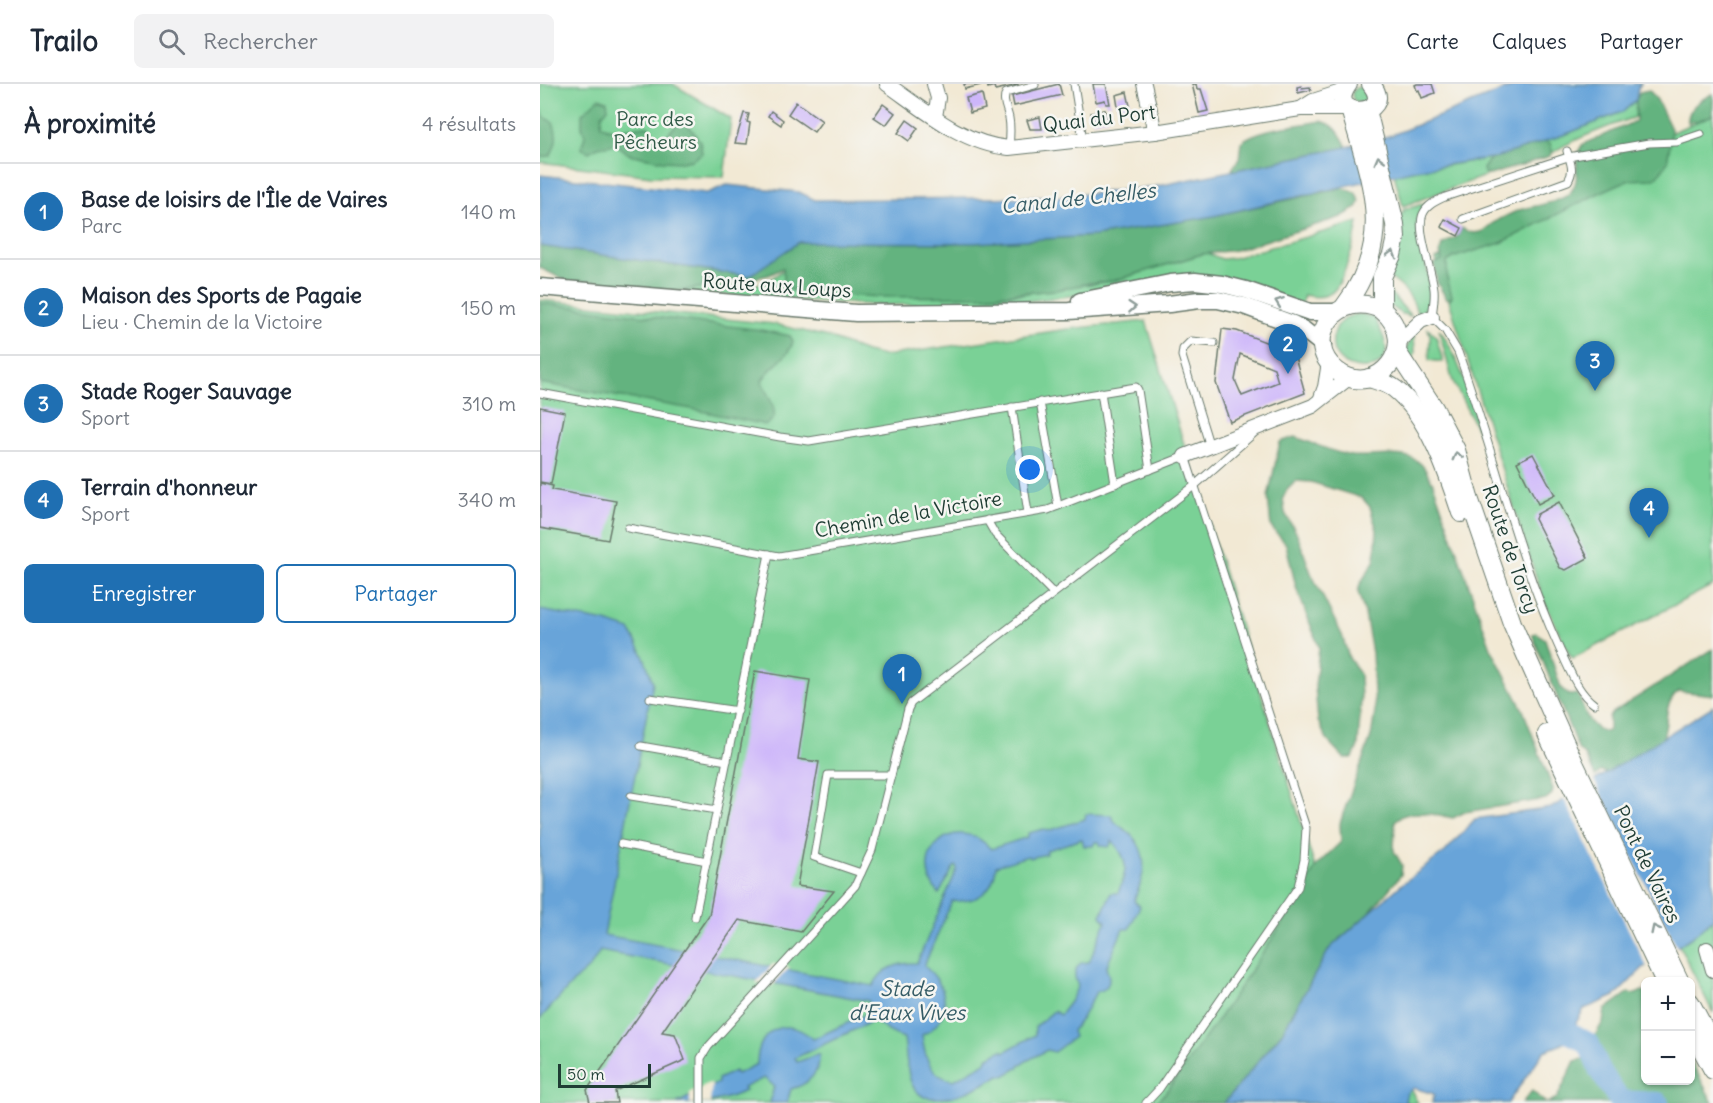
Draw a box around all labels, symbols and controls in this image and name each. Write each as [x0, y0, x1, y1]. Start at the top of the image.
search box [134, 14, 554, 68]
text: Trailo [30, 23, 98, 59]
icon: search [155, 25, 188, 58]
text: Rechercher [203, 27, 318, 55]
text: Carte [1406, 28, 1459, 55]
text: Calques [1492, 28, 1567, 55]
text: Partager [1600, 28, 1683, 55]
street label: Quai du Port [1041, 99, 1157, 137]
park label: Parc des Pêcheurs [613, 106, 697, 154]
text: À proximité [24, 107, 156, 140]
text: 4 résultats [422, 111, 516, 136]
one-way arrow [1374, 155, 1387, 165]
water label: Canal de Chelles [999, 176, 1158, 220]
text: Base de loisirs de l'Île de Vaires [81, 185, 387, 213]
text: 1 [40, 199, 47, 224]
text: 140 m [461, 199, 516, 224]
text: Parc [81, 213, 122, 238]
one-way arrow [1385, 249, 1397, 260]
street label: Route aux Loups [702, 267, 852, 303]
text: Maison des Sports de Pagaie [81, 281, 362, 309]
text: 2 [38, 295, 49, 320]
text: 150 m [461, 295, 516, 320]
one-way arrow [1275, 297, 1286, 309]
one-way arrow [1128, 301, 1137, 314]
text: Lieu · Chemin de la Victoire [81, 309, 322, 334]
pin: 2 [1268, 324, 1308, 374]
pin: 3 [1576, 342, 1614, 391]
text: Stade Roger Sauvage [81, 377, 292, 405]
text: 3 [38, 391, 49, 416]
text: 310 m [461, 391, 516, 416]
text: Sport [81, 405, 130, 430]
one-way arrow [1451, 451, 1464, 461]
your location [1015, 455, 1044, 484]
text: Terrain d'honneur [81, 473, 257, 501]
street label: Route de Torcy [1477, 481, 1545, 617]
street label: Chemin de la Victoire [812, 485, 1004, 543]
text: 4 [38, 487, 49, 512]
text: 340 m [458, 487, 516, 512]
pin: 4 [1630, 488, 1668, 538]
text: Sport [81, 501, 130, 526]
button: Enregistrer [24, 564, 264, 623]
button: Partager [276, 564, 516, 623]
pin: 1 [882, 654, 922, 704]
street label: Pont de Vaires [1609, 801, 1687, 927]
one-way arrow [1650, 924, 1662, 935]
water label: Stade d'Eaux Vives [849, 975, 967, 1026]
map controls [1641, 977, 1695, 1085]
button: + [1641, 977, 1695, 1031]
button: − [1641, 1031, 1695, 1085]
scale bar [558, 1061, 651, 1088]
text: 50 m [567, 1064, 605, 1084]

